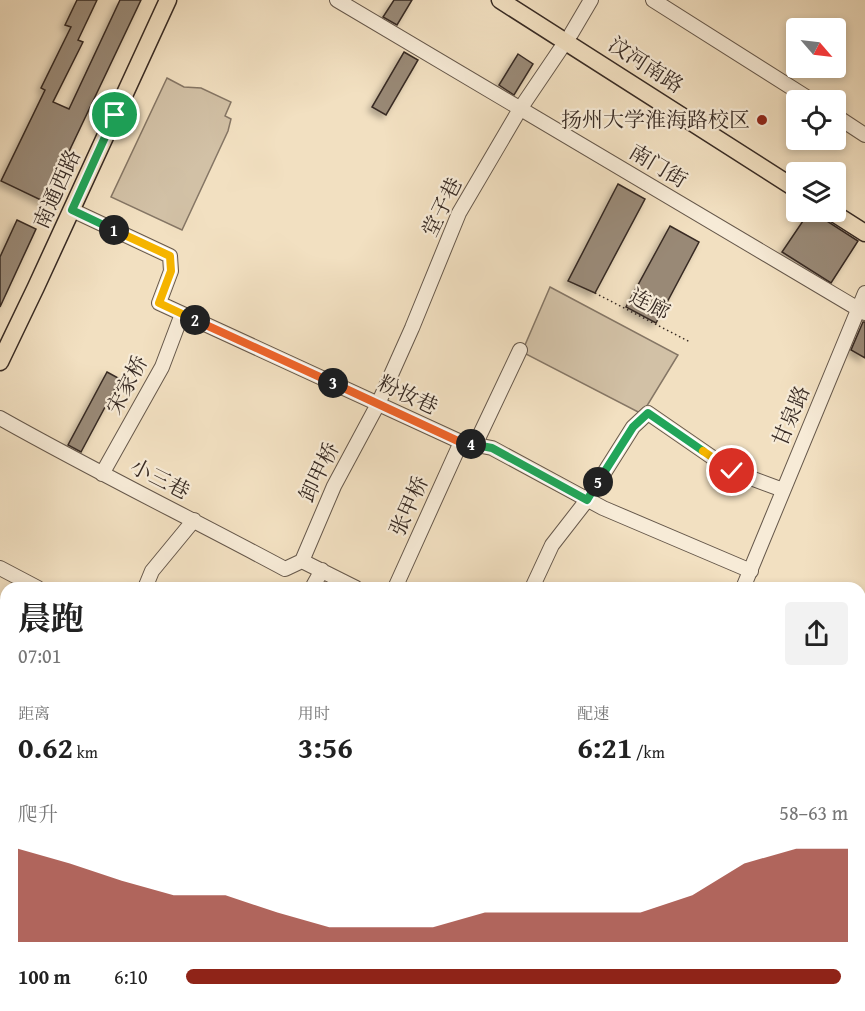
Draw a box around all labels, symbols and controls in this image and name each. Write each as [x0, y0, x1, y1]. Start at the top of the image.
north arrow [786, 18, 846, 78]
map controls [786, 18, 846, 222]
street label: 汶河南路 [603, 29, 690, 100]
pin [89, 89, 140, 140]
button: locate [786, 90, 846, 150]
icon: arrive [98, 98, 131, 131]
place label: 扬州大学淮海路校区 [561, 104, 750, 135]
marker: 扬州大学淮海路校区 [755, 113, 769, 127]
street label: 南门街 [623, 136, 693, 195]
street label: 南通西路 [25, 144, 88, 233]
button: layers [786, 162, 846, 222]
street label: 堂子巷 [414, 172, 469, 242]
pin: 1 [99, 215, 129, 245]
text: 1 [110, 218, 118, 242]
street label: 连廊 [624, 280, 676, 327]
pin: 2 [180, 305, 210, 335]
text: 2 [191, 308, 199, 332]
street label: 宋家桥 [98, 350, 155, 420]
street label: 粉妆巷 [373, 367, 443, 422]
pin: 3 [318, 368, 348, 398]
text: 3 [329, 371, 337, 395]
street label: 甘泉路 [764, 381, 817, 451]
pin: 4 [456, 429, 486, 459]
text: 4 [467, 432, 475, 456]
street label: 卸甲桥 [291, 437, 346, 507]
pin [706, 445, 757, 496]
street label: 小三巷 [125, 450, 195, 507]
icon: check [715, 454, 748, 487]
pin: 5 [583, 467, 613, 497]
text: 5 [594, 470, 602, 494]
street label: 张甲桥 [382, 471, 436, 541]
text: 晨跑 [18, 594, 84, 642]
button: share [785, 602, 848, 665]
text: 07:01 [18, 641, 61, 670]
text: 距离 [18, 701, 50, 725]
text: 用时 [298, 701, 330, 725]
text: 配速 [577, 701, 609, 725]
text: 0.62 [18, 725, 73, 769]
text: 3:56 [298, 725, 353, 769]
text: 6:21 [577, 725, 632, 769]
text: km [73, 740, 98, 764]
text: /km [632, 740, 665, 764]
text: 58–63 m [779, 798, 848, 827]
text: 爬升 [18, 799, 58, 828]
text: 100 m [18, 962, 71, 991]
text: 6:10 [114, 962, 148, 991]

